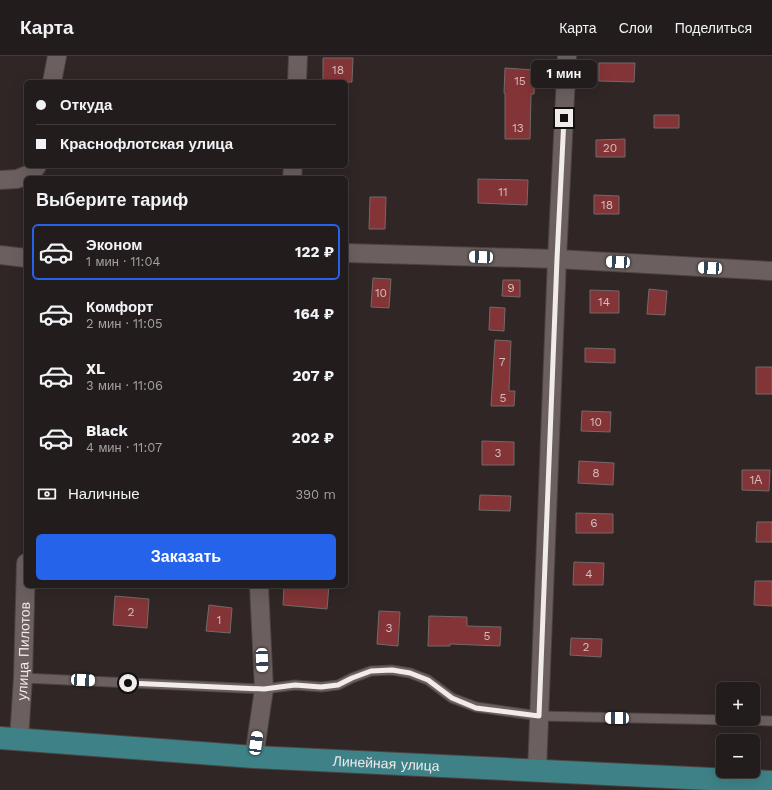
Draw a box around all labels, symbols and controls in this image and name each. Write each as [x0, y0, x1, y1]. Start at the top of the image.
text: Карта [20, 16, 74, 39]
text: Карта [559, 20, 597, 36]
text: Слои [619, 20, 653, 36]
text: Поделиться [675, 20, 752, 36]
callout: 1 мин [531, 60, 597, 88]
house number: 18 [332, 63, 344, 77]
text: 1 мин [547, 66, 581, 81]
house number: 15 [514, 74, 526, 88]
text: Откуда [60, 96, 112, 114]
route end [555, 109, 573, 127]
house number: 13 [512, 121, 524, 135]
text: Краснофлотская улица [60, 135, 233, 153]
house number: 20 [603, 141, 617, 155]
house number: 11 [498, 185, 508, 199]
text: Выберите тариф [36, 189, 188, 210]
house number: 18 [601, 198, 613, 212]
icon: car [38, 234, 74, 270]
text: Эконом [86, 236, 142, 254]
text: 122 ₽ [295, 243, 334, 261]
car [469, 251, 493, 263]
text: 1 мин · 11:04 [86, 254, 160, 269]
car [606, 255, 630, 269]
car [698, 261, 722, 275]
house number: 9 [507, 281, 515, 295]
house number: 10 [375, 286, 387, 300]
house number: 14 [598, 295, 610, 309]
icon: car [38, 296, 74, 332]
text: Комфорт [86, 298, 153, 316]
text: 164 ₽ [294, 305, 334, 323]
text: 2 мин · 11:05 [86, 316, 163, 331]
house number: 7 [499, 355, 506, 369]
icon: car [38, 358, 74, 394]
text: XL [86, 360, 105, 378]
text: 207 ₽ [292, 367, 334, 385]
text: 3 мин · 11:06 [86, 378, 163, 393]
house number: 5 [500, 391, 507, 405]
house number: 10 [590, 415, 602, 429]
icon: car [38, 420, 74, 456]
text: Black [86, 422, 128, 440]
text: 202 ₽ [292, 429, 334, 447]
text: 4 мин · 11:07 [86, 440, 162, 455]
house number: 3 [495, 446, 502, 460]
house number: 8 [592, 466, 600, 480]
house number: 1А [750, 473, 762, 487]
icon: cash [36, 483, 58, 505]
text: Наличные [68, 485, 140, 503]
text: 390 m [295, 487, 336, 502]
house number: 6 [590, 516, 598, 530]
button: Заказать [36, 534, 336, 580]
house number: 4 [585, 567, 593, 581]
street label: улица Пилотов [14, 602, 33, 701]
house number: 2 [128, 605, 135, 619]
house number: 1 [217, 613, 221, 627]
house number: 3 [386, 621, 393, 635]
house number: 5 [484, 629, 491, 643]
house number: 2 [583, 640, 590, 654]
car [256, 648, 268, 672]
car [71, 673, 95, 687]
route start [119, 674, 137, 692]
map controls [716, 682, 760, 778]
button: + [716, 682, 760, 726]
car [605, 712, 629, 724]
car [248, 730, 264, 756]
button: − [716, 734, 760, 778]
street label: Линейная улица [332, 753, 440, 774]

